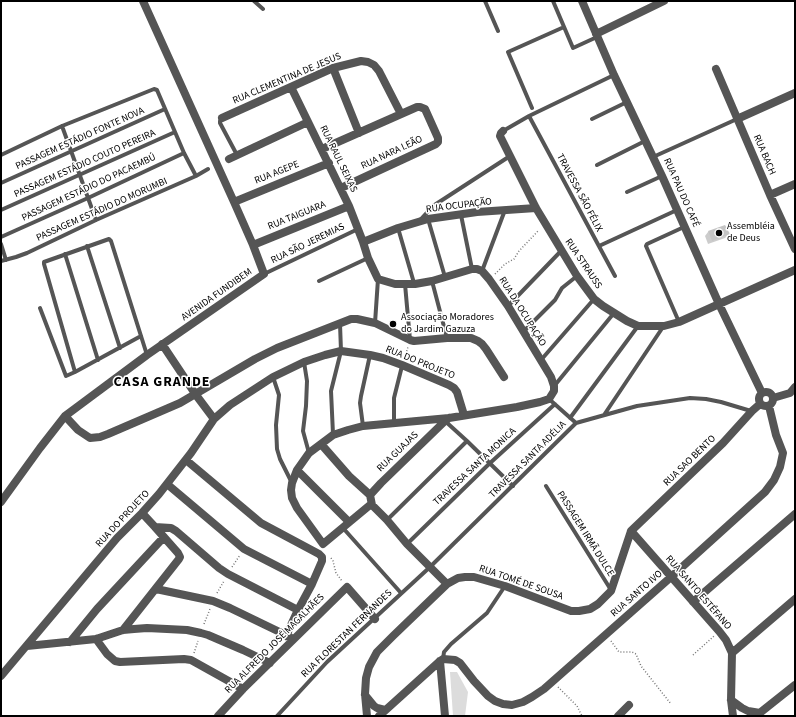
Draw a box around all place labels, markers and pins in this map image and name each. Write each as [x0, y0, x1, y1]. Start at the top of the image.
place label: Assembléia de Deus [727, 221, 775, 244]
marker: Assembléia de Deus [714, 228, 724, 238]
place label: Associação Moradores do Jardim Gazuza [401, 312, 494, 336]
marker: Associação Moradores do Jardim Gazuza [388, 319, 398, 329]

